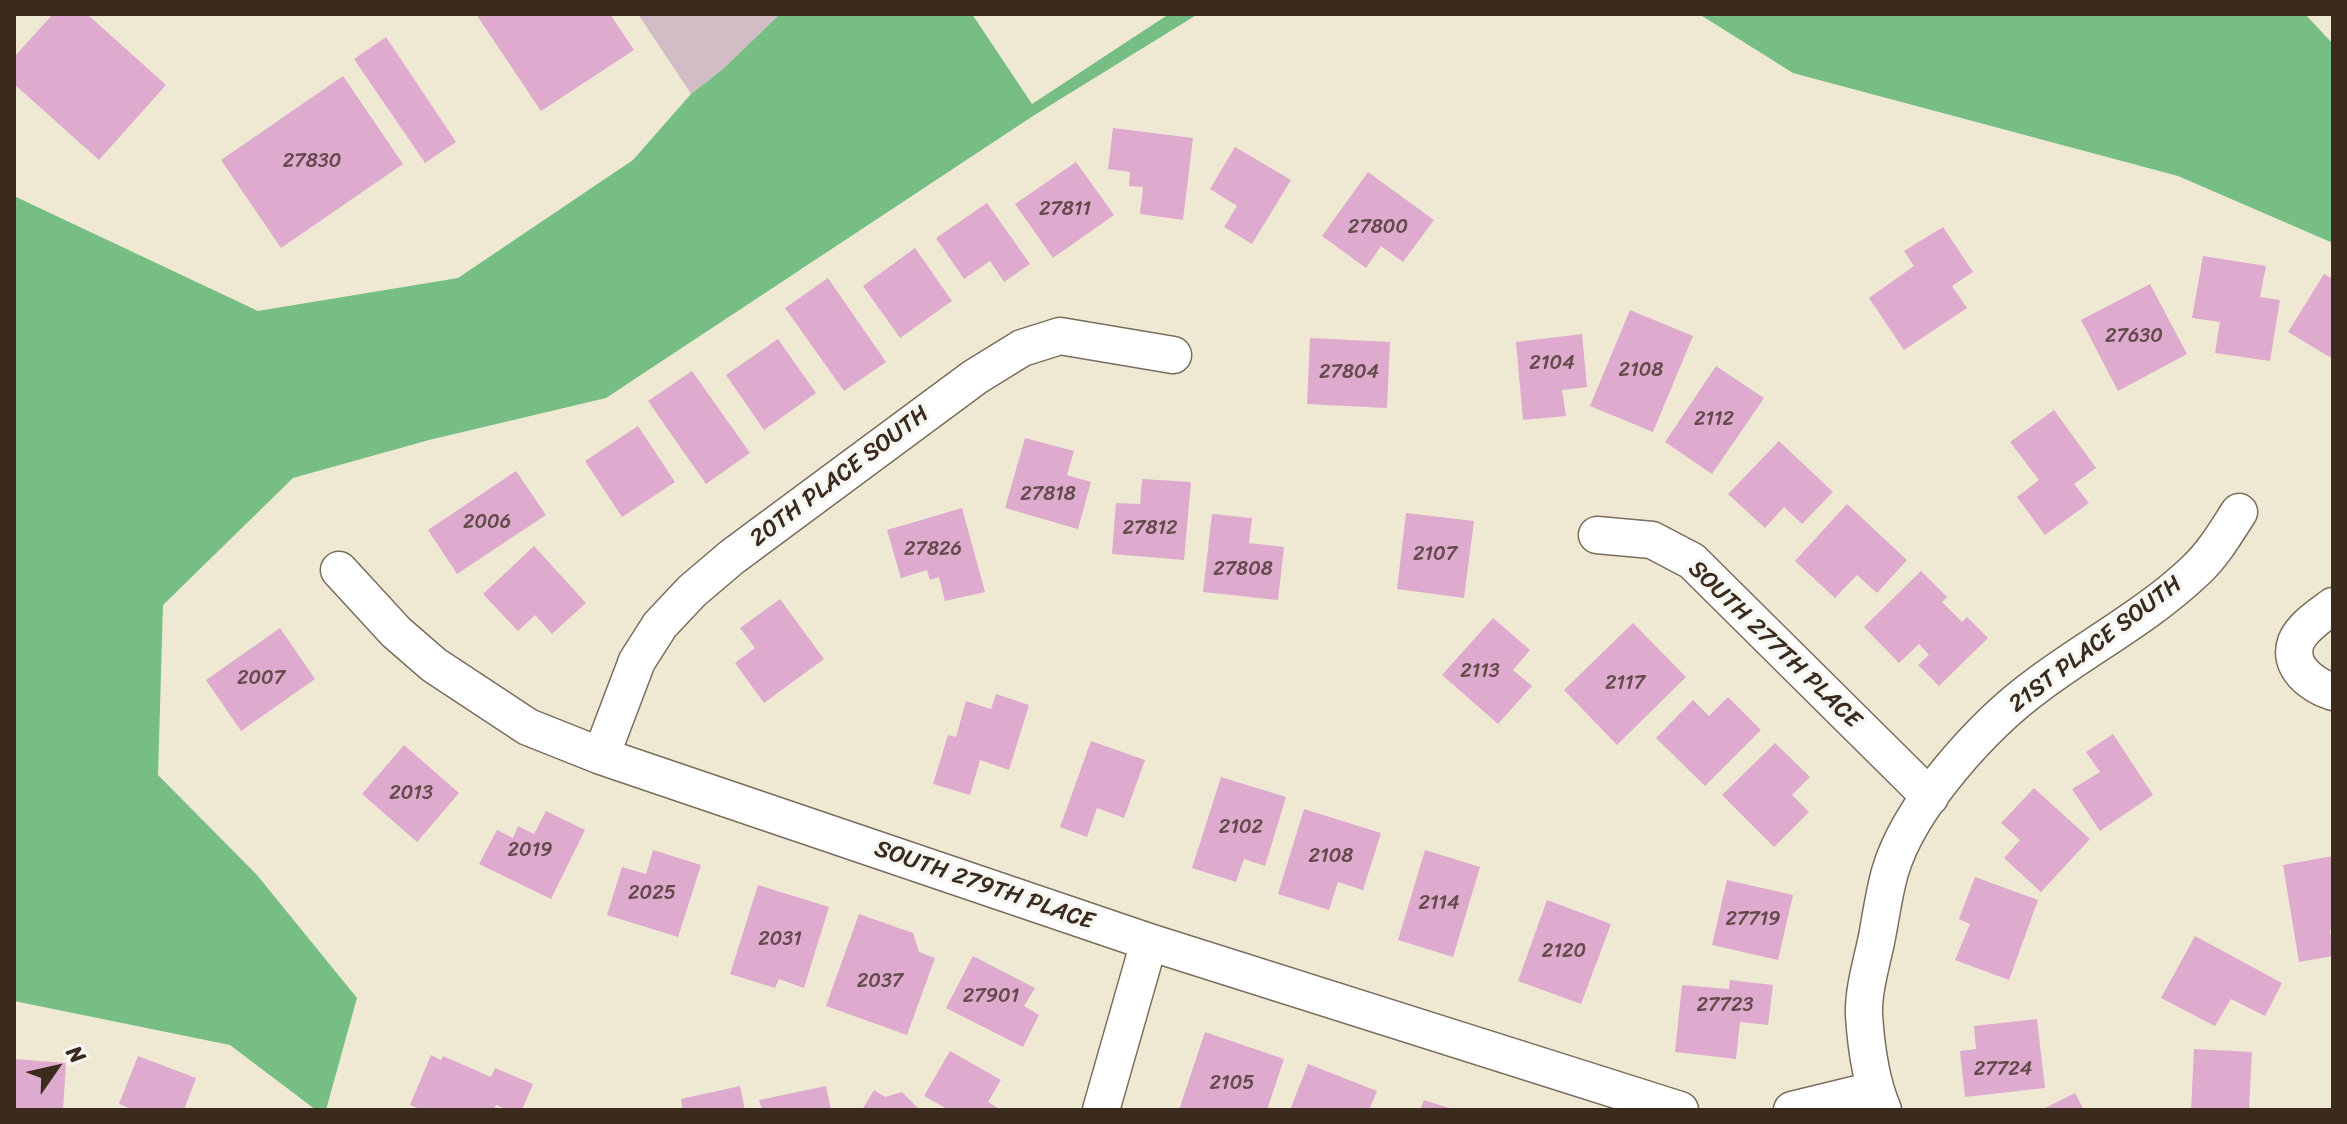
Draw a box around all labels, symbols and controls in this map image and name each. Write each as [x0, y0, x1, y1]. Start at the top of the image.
house number: 27830 [283, 150, 341, 174]
house number: 27811 [1039, 198, 1091, 222]
house number: 27800 [1348, 216, 1408, 240]
house number: 27630 [2105, 325, 2163, 349]
house number: 2104 [1529, 352, 1575, 376]
house number: 2108 [1619, 359, 1663, 383]
house number: 27804 [1319, 361, 1379, 385]
street label: 20TH PLACE SOUTH [745, 400, 935, 554]
house number: 2112 [1694, 408, 1734, 432]
house number: 27818 [1020, 483, 1076, 507]
house number: 2006 [463, 511, 511, 535]
house number: 27812 [1122, 517, 1178, 541]
house number: 27826 [904, 538, 962, 562]
house number: 2107 [1413, 543, 1457, 567]
street label: SOUTH 277TH PLACE [1682, 555, 1866, 735]
house number: 27808 [1213, 558, 1273, 582]
street label: 21ST PLACE SOUTH [2004, 570, 2188, 720]
house number: 2113 [1460, 660, 1500, 684]
house number: 2007 [237, 667, 285, 691]
house number: 2117 [1605, 672, 1645, 696]
house number: 2013 [389, 782, 433, 806]
house number: 2102 [1219, 816, 1263, 840]
street label: SOUTH 279TH PLACE [870, 835, 1098, 937]
house number: 2019 [507, 839, 553, 863]
house number: 2108 [1309, 845, 1353, 869]
house number: 2025 [628, 882, 676, 906]
house number: 2114 [1418, 892, 1460, 916]
house number: 27719 [1725, 908, 1781, 932]
house number: 2031 [758, 928, 802, 952]
house number: 2120 [1542, 940, 1586, 964]
house number: 2037 [857, 970, 903, 994]
house number: 27901 [963, 985, 1019, 1009]
house number: 27723 [1697, 994, 1753, 1018]
north arrow [16, 1028, 96, 1108]
text: N [56, 1037, 97, 1072]
house number: 27724 [1974, 1058, 2032, 1082]
house number: 2105 [1210, 1072, 1254, 1096]

